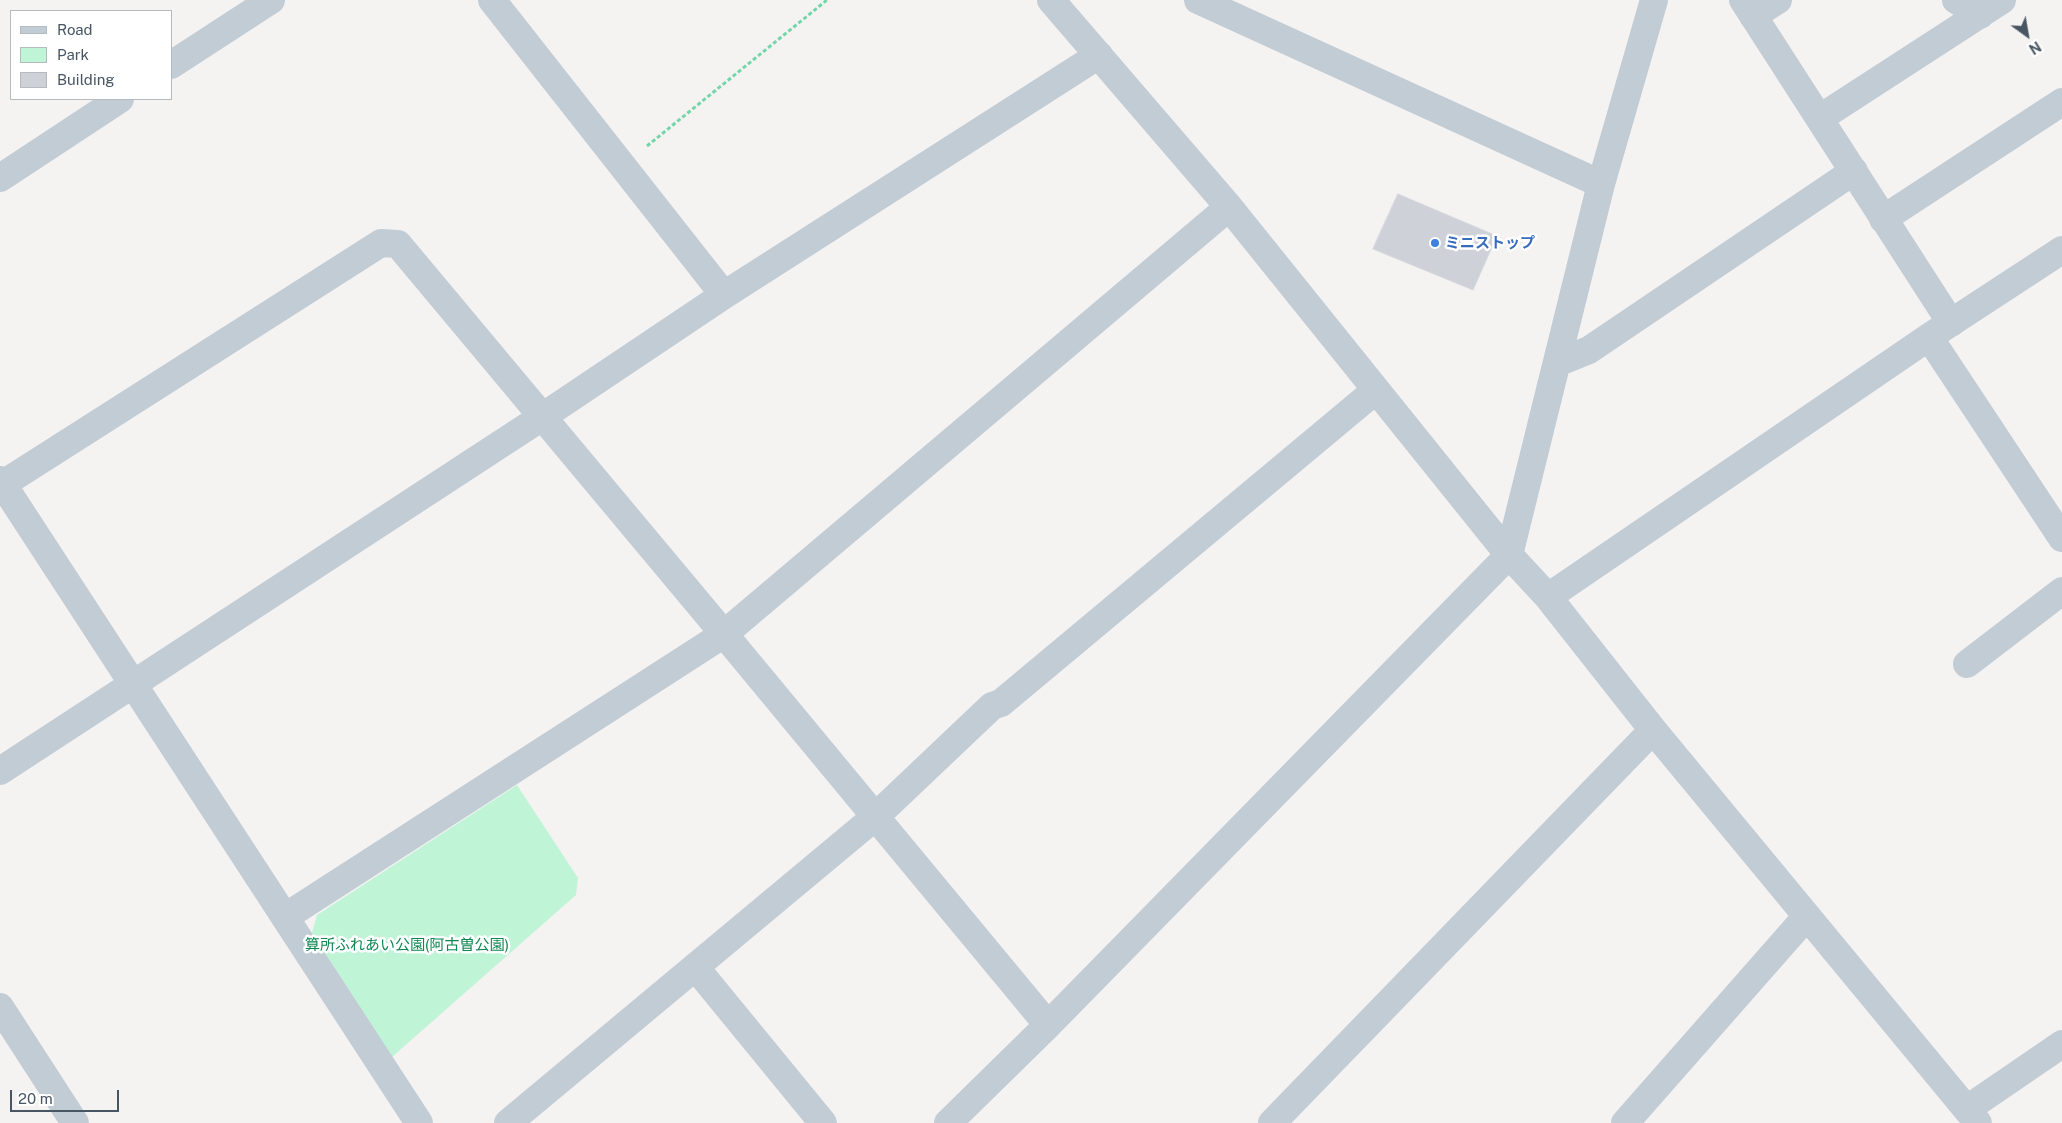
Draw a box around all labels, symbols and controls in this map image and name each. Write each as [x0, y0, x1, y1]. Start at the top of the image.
legend [10, 10, 172, 100]
north arrow [2002, 10, 2052, 60]
text: Road [57, 21, 93, 38]
text: N [2026, 38, 2044, 57]
text: Park [57, 46, 89, 63]
text: Building [57, 71, 115, 88]
place label: ミニストップ [1445, 234, 1535, 252]
marker: ミニストップ [1429, 237, 1441, 249]
park label: 算所ふれあい公園(阿古曽公園) [305, 936, 509, 954]
scale bar [12, 1080, 121, 1112]
text: 20 m [18, 1090, 53, 1107]

